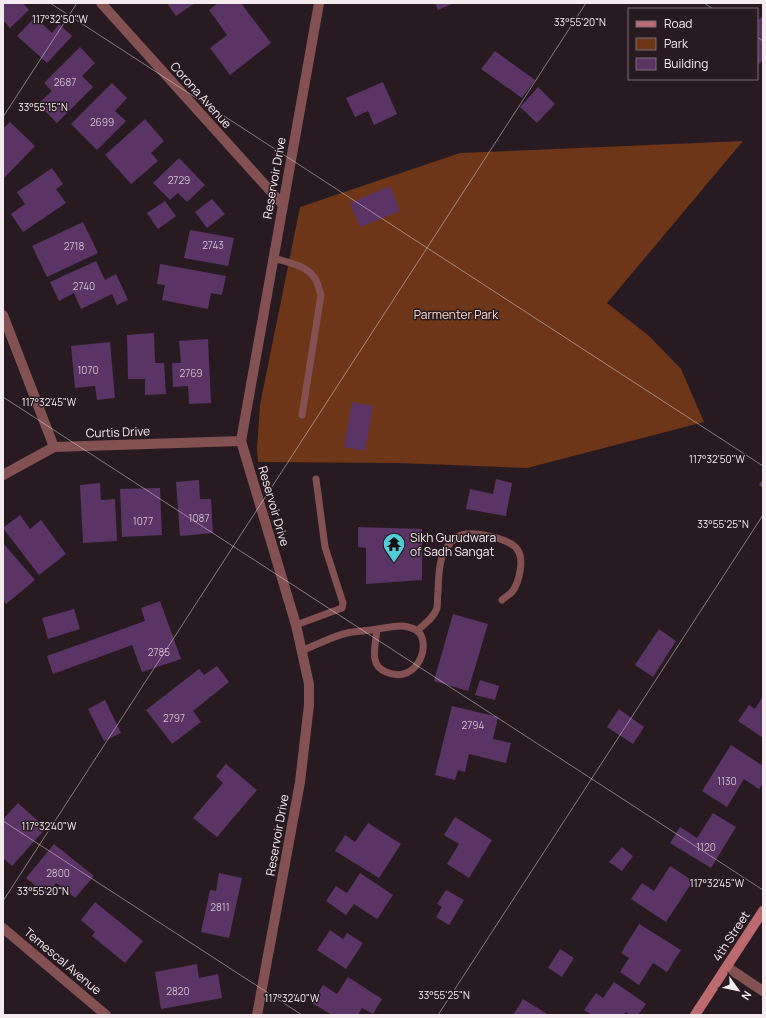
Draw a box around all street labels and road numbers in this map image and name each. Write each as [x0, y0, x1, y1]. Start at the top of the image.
street label: Corona Avenue [166, 58, 236, 132]
street label: Reservoir Drive [258, 136, 290, 220]
street label: Curtis Drive [86, 422, 150, 442]
street label: Reservoir Drive [254, 464, 294, 548]
street label: Reservoir Drive [261, 793, 293, 877]
street label: 4th Street [708, 907, 754, 964]
street label: Temescal Avenue [21, 924, 105, 998]

